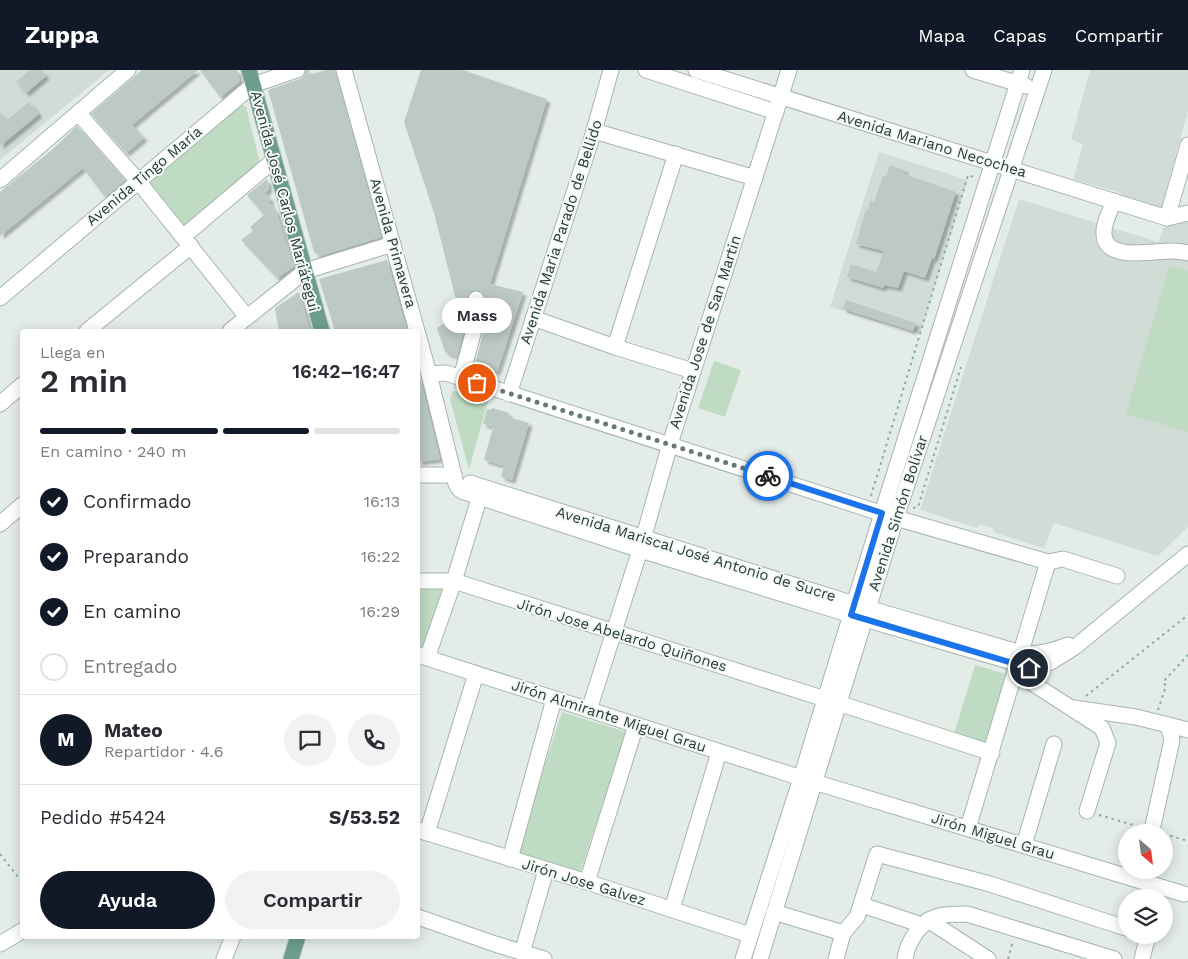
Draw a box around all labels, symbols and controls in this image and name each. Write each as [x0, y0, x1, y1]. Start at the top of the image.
text: Zuppa [25, 21, 99, 49]
text: Mapa [918, 25, 965, 46]
text: Capas [993, 25, 1047, 46]
text: Compartir [1075, 25, 1163, 46]
street label: Avenida José Carlos Mariátegui [247, 89, 323, 313]
street label: Avenida Mariano Necochea [835, 107, 1029, 182]
street label: Avenida Maria Parado de Bellido [516, 117, 606, 347]
street label: Avenida Tingo María [83, 122, 206, 230]
street label: Avenida Primavera [366, 176, 420, 311]
street label: Avenida Jose de San Martin [665, 233, 745, 431]
callout: Mass [442, 298, 512, 333]
text: Mass [457, 306, 497, 325]
text: Llega en [40, 343, 106, 362]
text: 16:42–16:47 [292, 360, 400, 383]
text: 2 min [40, 362, 128, 400]
pin [456, 362, 498, 404]
icon: bag [463, 369, 491, 397]
street label: Avenida Simón Bolívar [864, 433, 932, 593]
text: En camino · 240 m [40, 442, 186, 461]
courier [743, 451, 793, 501]
icon: bike [754, 462, 782, 490]
icon: check [40, 488, 68, 516]
text: Confirmado [83, 490, 192, 513]
text: 16:13 [364, 492, 400, 511]
street label: Avenida Mariscal José Antonio de Sucre [554, 503, 838, 605]
icon: check [40, 543, 68, 571]
text: Preparando [83, 545, 189, 568]
text: 16:22 [361, 547, 400, 566]
street label: Jirón Jose Abelardo Quiñones [515, 594, 729, 676]
icon: check [40, 598, 68, 626]
text: En camino [83, 600, 181, 623]
text: 16:29 [360, 602, 400, 621]
pin [1008, 647, 1050, 689]
icon: home [1015, 654, 1043, 682]
text: Entregado [83, 655, 177, 678]
street label: Jirón Almirante Miguel Grau [509, 676, 709, 756]
button: chat [284, 714, 336, 766]
button: phone [348, 714, 400, 766]
text: Mateo [104, 719, 163, 742]
text: M [57, 728, 75, 751]
text: Repartidor · 4.6 [104, 742, 223, 761]
text: Pedido #5424 [40, 806, 166, 829]
text: S/53.52 [329, 806, 400, 829]
street label: Jirón Miguel Grau [929, 809, 1057, 863]
north arrow [1118, 824, 1172, 879]
map controls [1118, 824, 1173, 944]
street label: Jirón Jose Galvez [520, 855, 648, 909]
button: Ayuda [40, 871, 215, 929]
button: Compartir [225, 871, 400, 929]
button: layers [1118, 889, 1173, 944]

